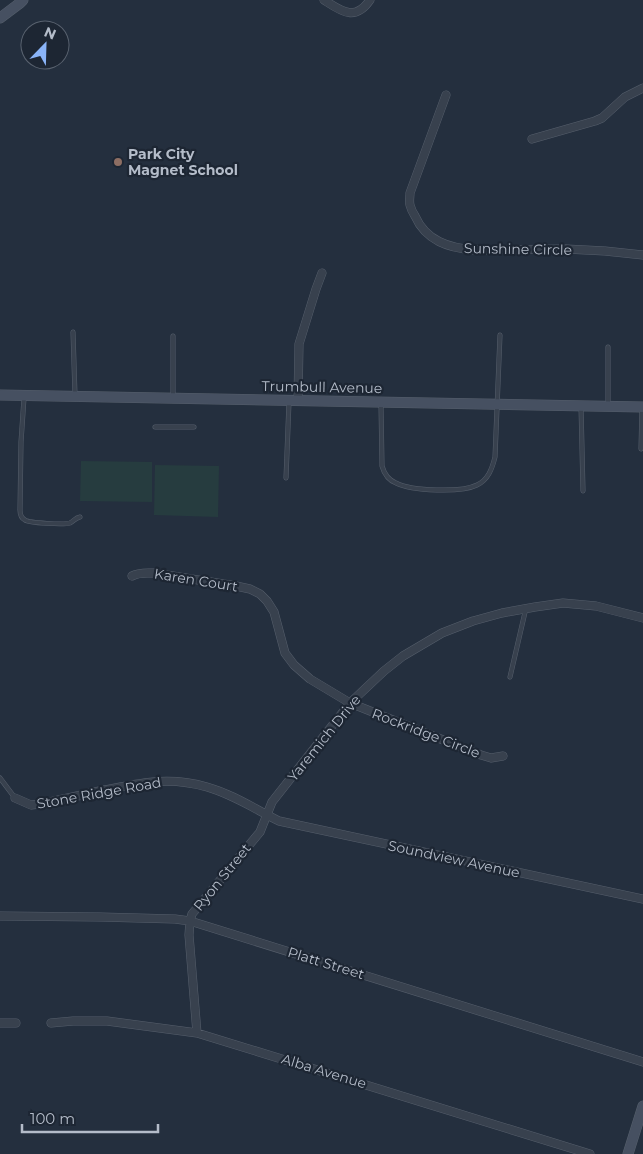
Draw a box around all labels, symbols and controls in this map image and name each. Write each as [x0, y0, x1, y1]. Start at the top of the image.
north arrow [20, 20, 70, 70]
text: N [41, 23, 59, 44]
place label: Park City Magnet School [128, 145, 238, 179]
marker: Park City Magnet School [112, 156, 124, 168]
street label: Sunshine Circle [464, 239, 572, 259]
street label: Trumbull Avenue [262, 377, 382, 397]
street label: Karen Court [153, 565, 239, 596]
street label: Yaremich Drive [284, 691, 364, 785]
street label: Rockridge Circle [369, 704, 483, 762]
street label: Stone Ridge Road [35, 773, 163, 813]
street label: Soundview Avenue [386, 836, 522, 882]
street label: Ryon Street [189, 839, 255, 914]
street label: Platt Street [285, 943, 367, 983]
street label: Alba Avenue [279, 1050, 369, 1092]
scale bar [22, 1102, 159, 1134]
text: 100 m [30, 1109, 75, 1128]

